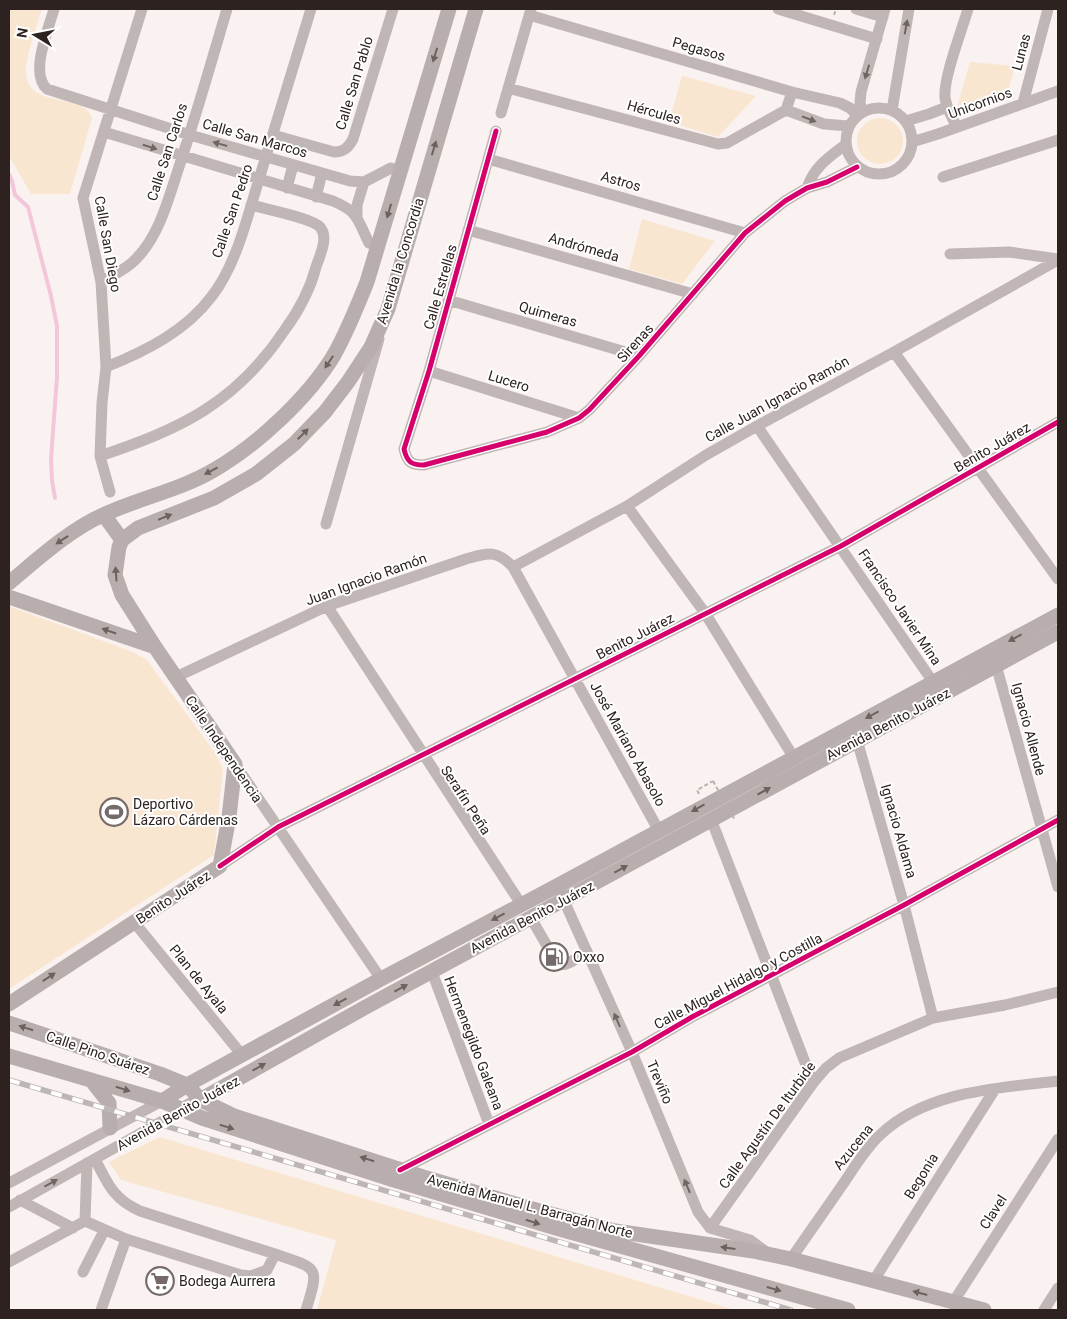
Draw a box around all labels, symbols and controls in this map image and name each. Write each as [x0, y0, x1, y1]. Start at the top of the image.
north arrow [10, 10, 60, 60]
one-way arrow [902, 19, 910, 35]
text: N [13, 26, 31, 39]
street label: Lunas [1008, 32, 1034, 72]
street label: Calle San Pablo [332, 34, 376, 132]
street label: Pegasos [671, 34, 727, 64]
one-way arrow [430, 48, 438, 63]
one-way arrow [862, 65, 870, 80]
street label: Unicornios [946, 84, 1014, 122]
street label: Hércules [625, 97, 683, 127]
street label: Calle San Carlos [144, 101, 190, 203]
street label: Calle San Marcos [201, 115, 309, 161]
one-way arrow [801, 115, 816, 123]
one-way arrow [213, 139, 228, 147]
one-way arrow [431, 141, 439, 156]
one-way arrow [143, 143, 158, 151]
street label: Calle San Pedro [208, 162, 256, 260]
street label: Astros [599, 168, 643, 194]
street label: Calle San Diego [92, 195, 124, 293]
street label: Avenida la Concordia [373, 196, 427, 326]
one-way arrow [385, 204, 393, 219]
street label: Andrómeda [547, 229, 621, 265]
street label: Calle Estrellas [420, 243, 460, 331]
street label: Quimeras [517, 298, 579, 330]
street label: Sirenas [614, 320, 656, 366]
street label: Calle Juan Ignacio Ramón [702, 353, 852, 445]
one-way arrow [324, 355, 334, 368]
street label: Lucero [486, 367, 532, 395]
street label: Benito Juárez [951, 419, 1033, 475]
one-way arrow [297, 429, 309, 441]
one-way arrow [204, 467, 218, 475]
one-way arrow [158, 513, 172, 521]
one-way arrow [56, 536, 69, 545]
street label: Francisco Javier Mina [855, 546, 945, 668]
street label: Juan Ignacio Ramón [303, 550, 429, 608]
one-way arrow [112, 566, 120, 582]
street label: Benito Juárez [593, 610, 677, 662]
one-way arrow [101, 627, 116, 634]
one-way arrow [1008, 634, 1023, 642]
street label: José Mariano Abasolo [587, 679, 669, 809]
street label: Ignacio Allende [1009, 681, 1049, 777]
street label: Avenida Benito Juárez [823, 684, 953, 764]
street label: Calle Independencia [182, 692, 266, 806]
one-way arrow [866, 711, 879, 720]
street label: Serafín Peña [438, 763, 494, 837]
street label: Ignacio Aldama [878, 782, 920, 880]
one-way arrow [756, 787, 771, 795]
place label: Deportivo Lázaro Cárdenas [133, 796, 238, 828]
sports icon: Deportivo Lázaro Cárdenas [99, 797, 129, 827]
one-way arrow [692, 804, 705, 813]
one-way arrow [614, 865, 628, 873]
street label: Benito Juárez [133, 867, 213, 927]
street label: Avenida Benito Juárez [467, 877, 597, 957]
one-way arrow [492, 912, 505, 921]
street label: Calle Miguel Hidalgo y Costilla [651, 930, 825, 1032]
street label: Plan de Ayala [166, 941, 232, 1017]
fuel station icon: Oxxo [539, 942, 569, 972]
place label: Oxxo [573, 949, 604, 965]
one-way arrow [43, 973, 56, 982]
street label: Hermenegildo Galeana [441, 974, 507, 1112]
one-way arrow [394, 984, 408, 992]
one-way arrow [332, 998, 347, 1006]
one-way arrow [613, 1013, 621, 1027]
one-way arrow [18, 1024, 33, 1031]
street label: Calle Pino Suárez [44, 1028, 152, 1078]
street label: Treviño [644, 1058, 676, 1106]
street label: Calle Agustín De Iturbide [716, 1058, 818, 1192]
one-way arrow [253, 1063, 266, 1072]
street label: Avenida Benito Juárez [114, 1072, 242, 1154]
one-way arrow [115, 1085, 130, 1093]
street label: Azucena [830, 1121, 876, 1173]
one-way arrow [220, 1124, 235, 1131]
street label: Begonia [901, 1150, 941, 1202]
one-way arrow [360, 1155, 375, 1162]
street label: Avenida Manuel L. Barragán Norte [425, 1171, 635, 1241]
one-way arrow [44, 1179, 59, 1187]
one-way arrow [683, 1179, 691, 1193]
street label: Clavel [976, 1192, 1010, 1232]
one-way arrow [526, 1218, 541, 1226]
one-way arrow [720, 1243, 736, 1251]
supermarket icon: Bodega Aurrera [145, 1266, 175, 1296]
place label: Bodega Aurrera [179, 1273, 276, 1289]
one-way arrow [766, 1285, 781, 1293]
one-way arrow [913, 1288, 928, 1296]

